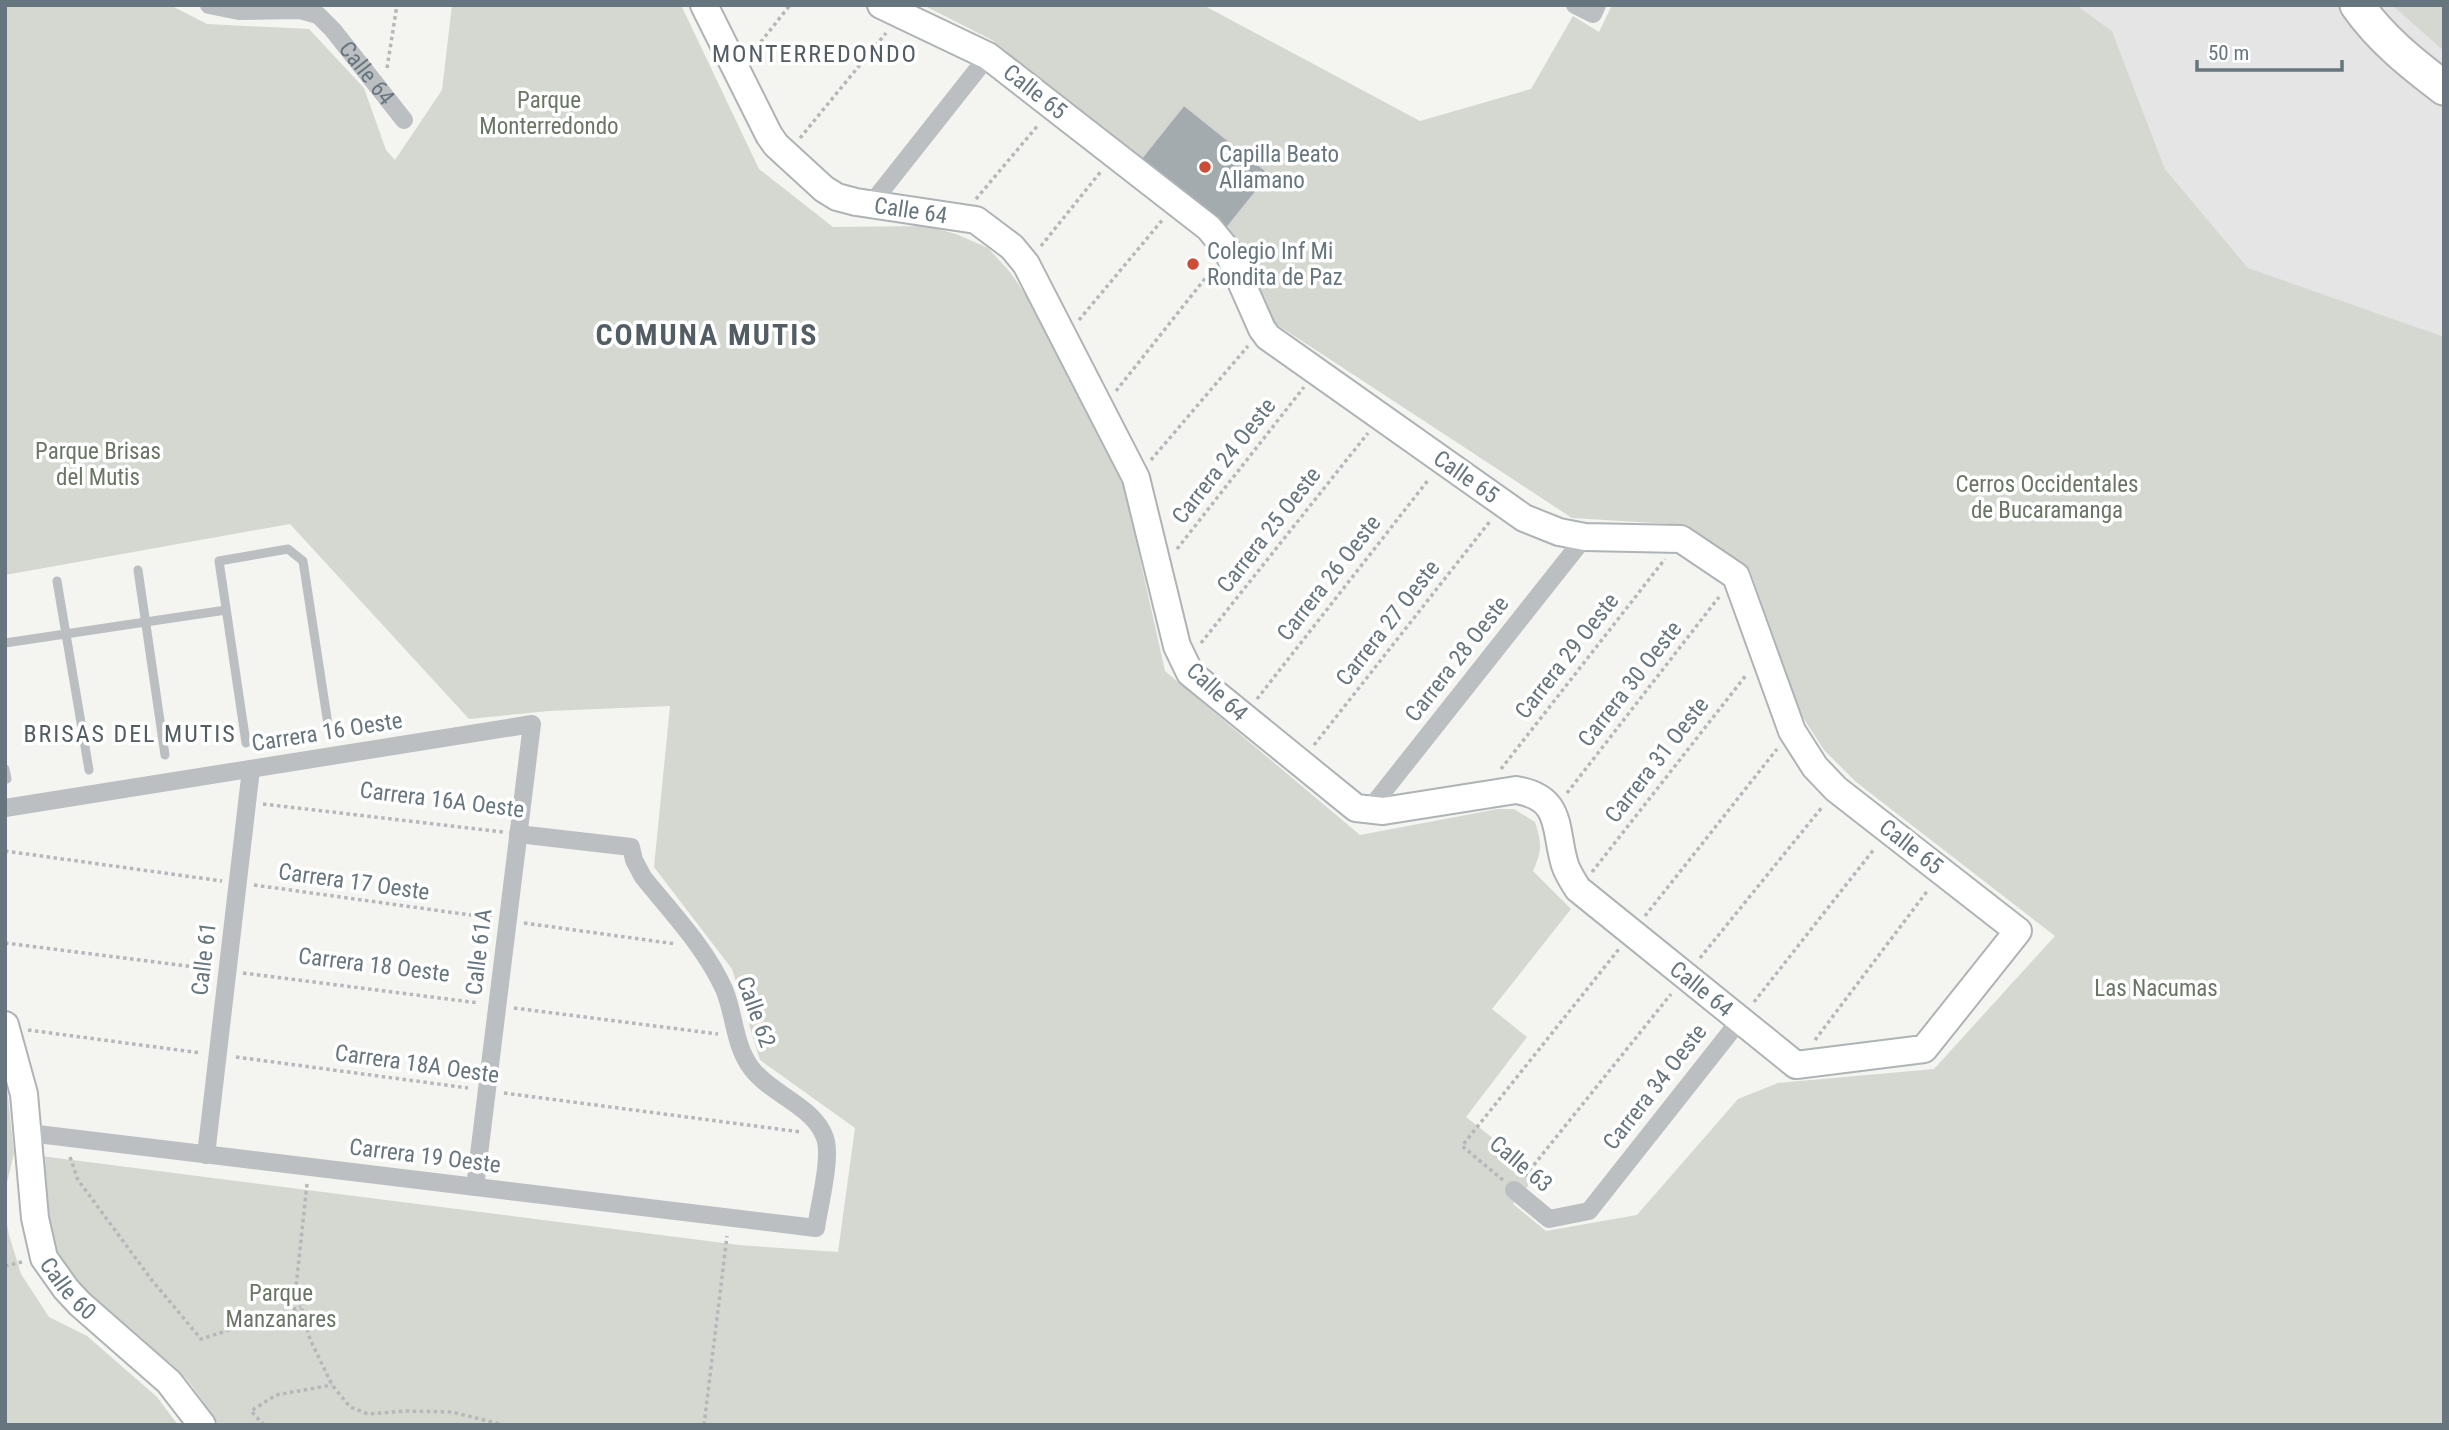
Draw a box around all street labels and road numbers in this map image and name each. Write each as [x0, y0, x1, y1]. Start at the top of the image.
street label: Calle 64 [333, 36, 400, 110]
street label: Calle 65 [998, 59, 1072, 125]
street label: Calle 64 [873, 191, 949, 229]
street label: Carrera 24 Oeste [1167, 393, 1281, 529]
street label: Calle 65 [1428, 445, 1504, 509]
street label: Carrera 25 Oeste [1212, 462, 1326, 598]
street label: Carrera 26 Oeste [1272, 510, 1386, 646]
street label: Carrera 27 Oeste [1331, 555, 1445, 691]
street label: Carrera 29 Oeste [1510, 588, 1624, 724]
street label: Carrera 28 Oeste [1400, 591, 1514, 727]
street label: Carrera 30 Oeste [1573, 616, 1687, 752]
street label: Calle 64 [1181, 657, 1253, 727]
street label: Carrera 31 Oeste [1600, 692, 1714, 828]
street label: Carrera 16 Oeste [250, 707, 404, 757]
street label: Carrera 16A Oeste [358, 777, 526, 823]
street label: Calle 65 [1874, 814, 1948, 880]
street label: Carrera 17 Oeste [277, 858, 431, 906]
street label: Calle 61A [460, 907, 498, 997]
street label: Calle 61 [186, 921, 222, 997]
street label: Carrera 18 Oeste [297, 942, 451, 988]
street label: Calle 64 [1665, 955, 1739, 1022]
street label: Calle 62 [731, 973, 781, 1051]
street label: Carrera 34 Oeste [1598, 1019, 1712, 1155]
street label: Carrera 18A Oeste [333, 1039, 501, 1089]
street label: Calle 63 [1484, 1130, 1558, 1198]
street label: Carrera 19 Oeste [348, 1133, 502, 1179]
street label: Calle 60 [34, 1252, 102, 1325]

